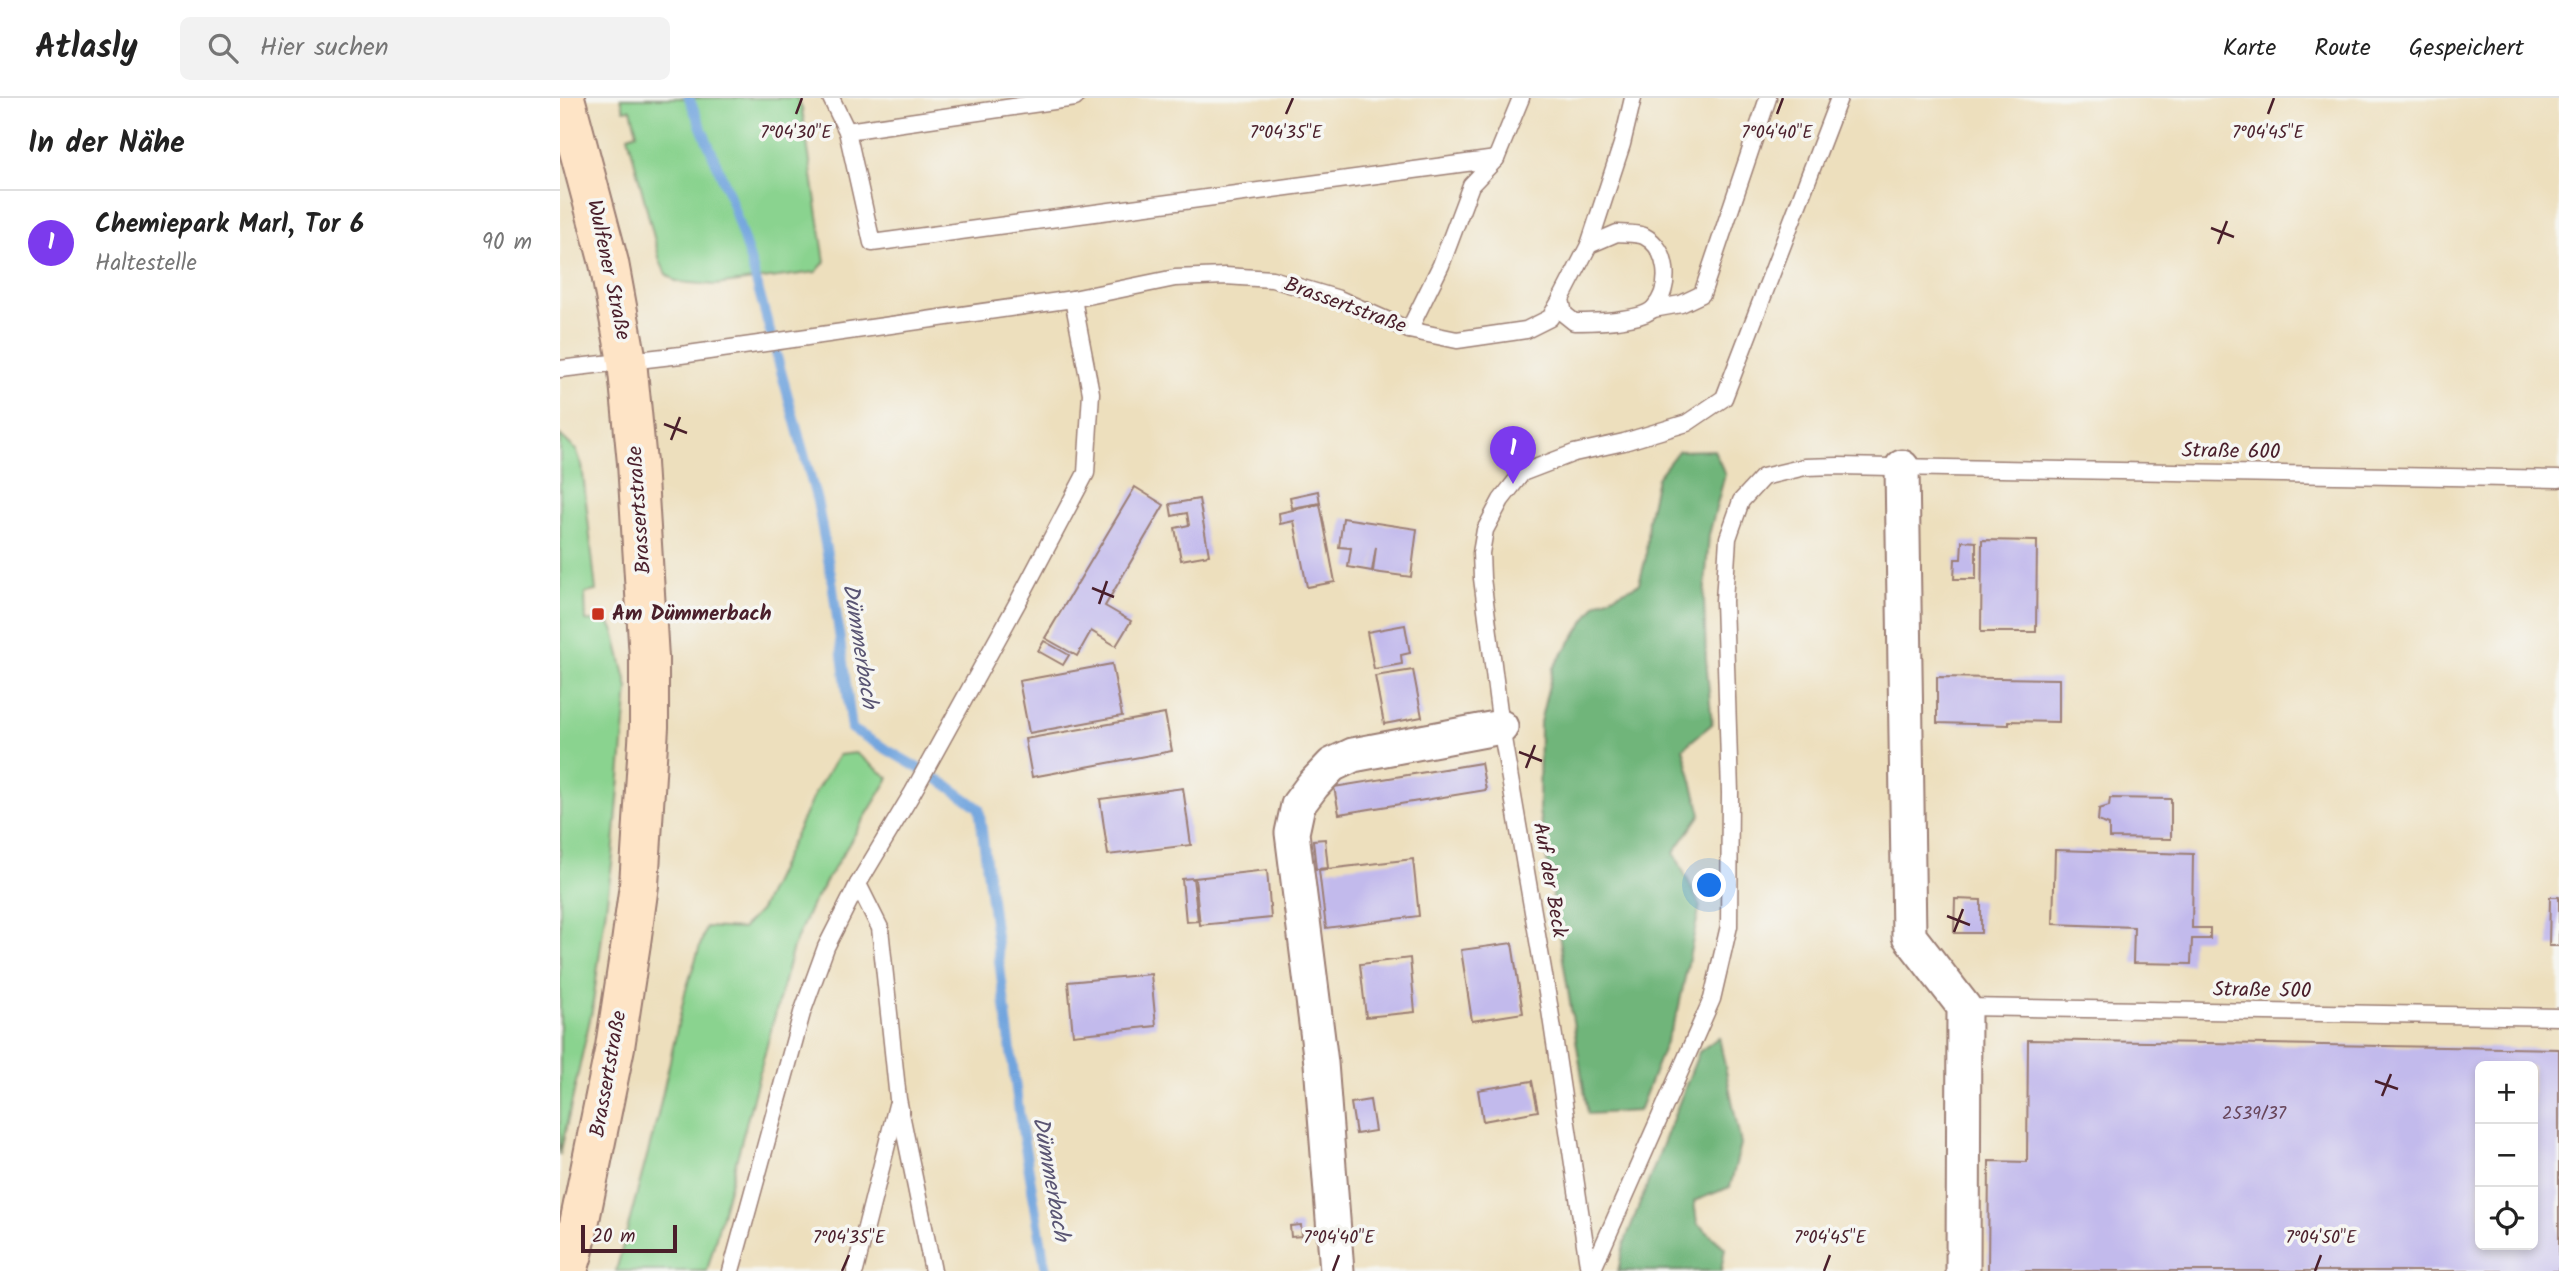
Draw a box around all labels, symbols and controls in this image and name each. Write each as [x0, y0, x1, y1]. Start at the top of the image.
search box [180, 17, 670, 80]
text: Atlasly [35, 22, 138, 75]
text: Hier suchen [260, 27, 389, 69]
icon: search [204, 29, 242, 67]
text: Karte [2223, 29, 2276, 68]
text: Route [2314, 29, 2371, 68]
text: Gespeichert [2409, 29, 2524, 68]
text: 7°04'30"E [760, 119, 832, 148]
text: 7°04'35"E [1250, 119, 1323, 148]
text: 7°04'40"E [1741, 119, 1813, 148]
text: 7°04'45"E [2232, 119, 2304, 148]
text: In der Nähe [28, 120, 185, 168]
street label: Wulfener Straße [577, 197, 639, 344]
text: Chemiepark Marl, Tor 6 [95, 204, 364, 246]
text: 1 [48, 225, 54, 261]
text: 90 m [482, 225, 532, 261]
text: Haltestelle [95, 246, 197, 282]
street label: Brassertstraße [1279, 269, 1411, 344]
pin: 1 [1490, 426, 1536, 484]
street label: Straße 600 [2181, 435, 2281, 469]
street label: Brassertstraße [619, 444, 661, 575]
water label: Dümmerbach [831, 581, 887, 713]
place label: Am Dümmerbach [612, 598, 772, 631]
marker: Am Dümmerbach [590, 606, 606, 622]
street label: Auf der Beck [1523, 820, 1575, 940]
your location [1692, 868, 1726, 902]
street label: Straße 500 [2212, 974, 2312, 1008]
street label: Brassertstraße [582, 1007, 636, 1140]
map controls [2475, 1061, 2538, 1250]
button: + [2475, 1061, 2538, 1124]
house number: 2539/37 [2222, 1100, 2287, 1129]
water label: Dümmerbach [1021, 1114, 1079, 1246]
button: − [2475, 1124, 2538, 1187]
button: locate [2475, 1187, 2538, 1250]
scale bar [581, 1222, 677, 1254]
text: 20 m [592, 1222, 635, 1252]
text: 7°04'35"E [813, 1224, 886, 1253]
text: 7°04'40"E [1303, 1224, 1375, 1253]
text: 7°04'45"E [1794, 1224, 1866, 1253]
text: 7°04'50"E [2285, 1224, 2357, 1253]

